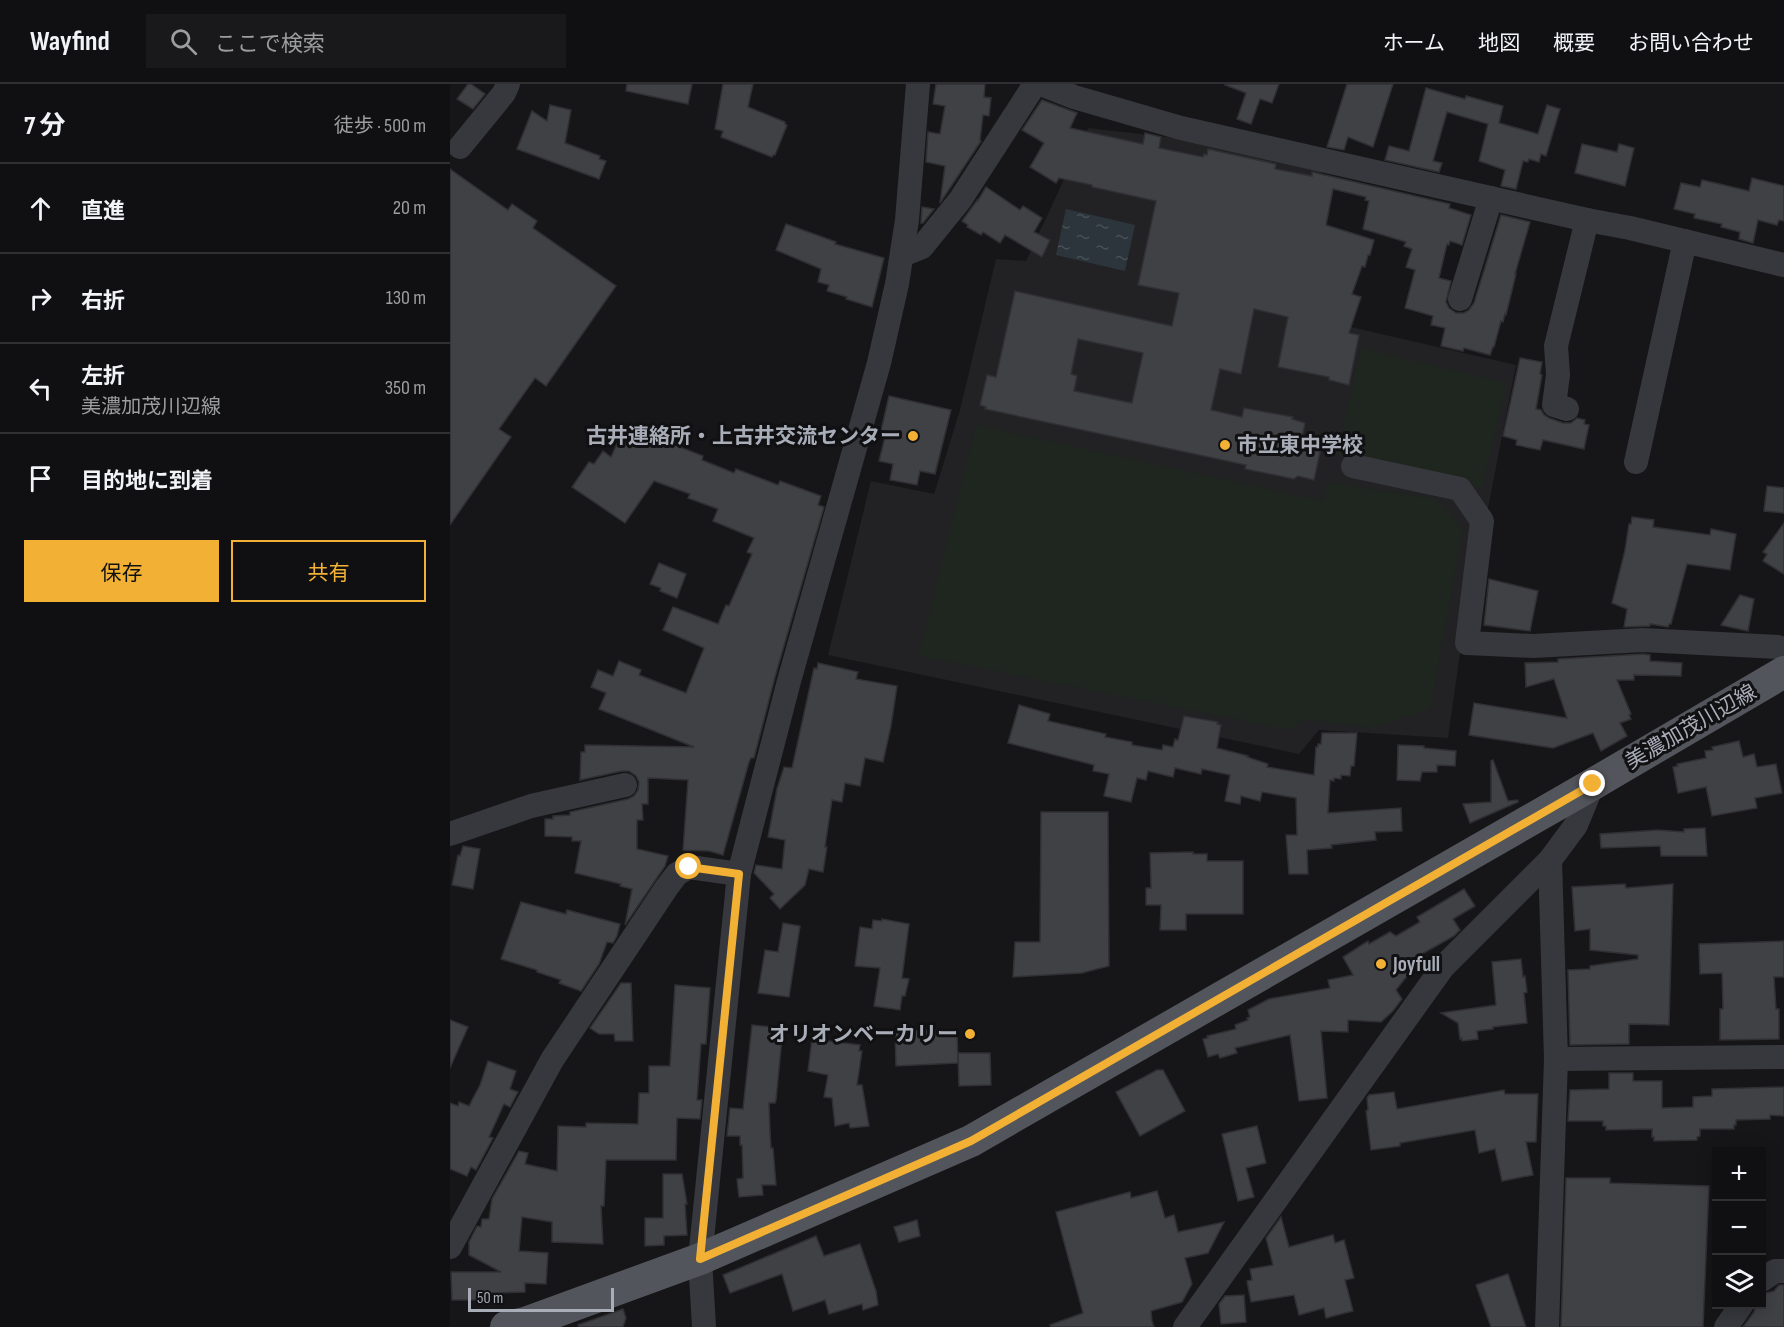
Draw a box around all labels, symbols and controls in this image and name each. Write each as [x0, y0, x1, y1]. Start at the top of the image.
search box [146, 14, 566, 68]
text: Wayfind [30, 25, 110, 58]
icon: search [167, 25, 200, 58]
text: ここで検索 [215, 31, 325, 58]
text: ホーム [1383, 31, 1445, 56]
text: 地図 [1478, 31, 1520, 56]
text: 概要 [1553, 31, 1595, 56]
text: お問い合わせ [1628, 31, 1754, 56]
text: 7 分 [24, 111, 65, 142]
text: 徒歩 · 500 m [334, 114, 426, 138]
icon: ahead [24, 192, 57, 225]
text: 20 m [393, 196, 426, 220]
text: 直進 [81, 198, 125, 225]
icon: right [24, 282, 57, 315]
text: 130 m [386, 286, 426, 310]
text: 右折 [81, 288, 125, 315]
text: 左折 [81, 363, 125, 390]
icon: left [24, 372, 57, 405]
text: 350 m [385, 376, 426, 400]
text: 美濃加茂川辺線 [81, 395, 221, 419]
place label: 古井連絡所・上古井交流センター [586, 424, 901, 449]
marker: 古井連絡所・上古井交流センター [906, 429, 920, 443]
place label: 市立東中学校 [1237, 433, 1363, 458]
marker: 市立東中学校 [1218, 438, 1232, 452]
icon: arrive [24, 462, 57, 495]
text: 目的地に到着 [81, 468, 213, 495]
button: 保存 [24, 540, 219, 602]
button: 共有 [231, 540, 426, 602]
street label: 美濃加茂川辺線 [1621, 679, 1761, 775]
route end [1579, 770, 1605, 796]
route start [675, 853, 701, 879]
place label: Joyfull [1392, 952, 1440, 977]
marker: Joyfull [1374, 957, 1388, 971]
place label: オリオンベーカリー [769, 1022, 958, 1047]
marker: オリオンベーカリー [963, 1027, 977, 1041]
map controls [1712, 1147, 1766, 1309]
button: + [1712, 1147, 1766, 1201]
button: − [1712, 1201, 1766, 1255]
button: layers [1712, 1255, 1766, 1309]
scale bar [468, 1285, 614, 1312]
text: 50 m [477, 1289, 503, 1308]

